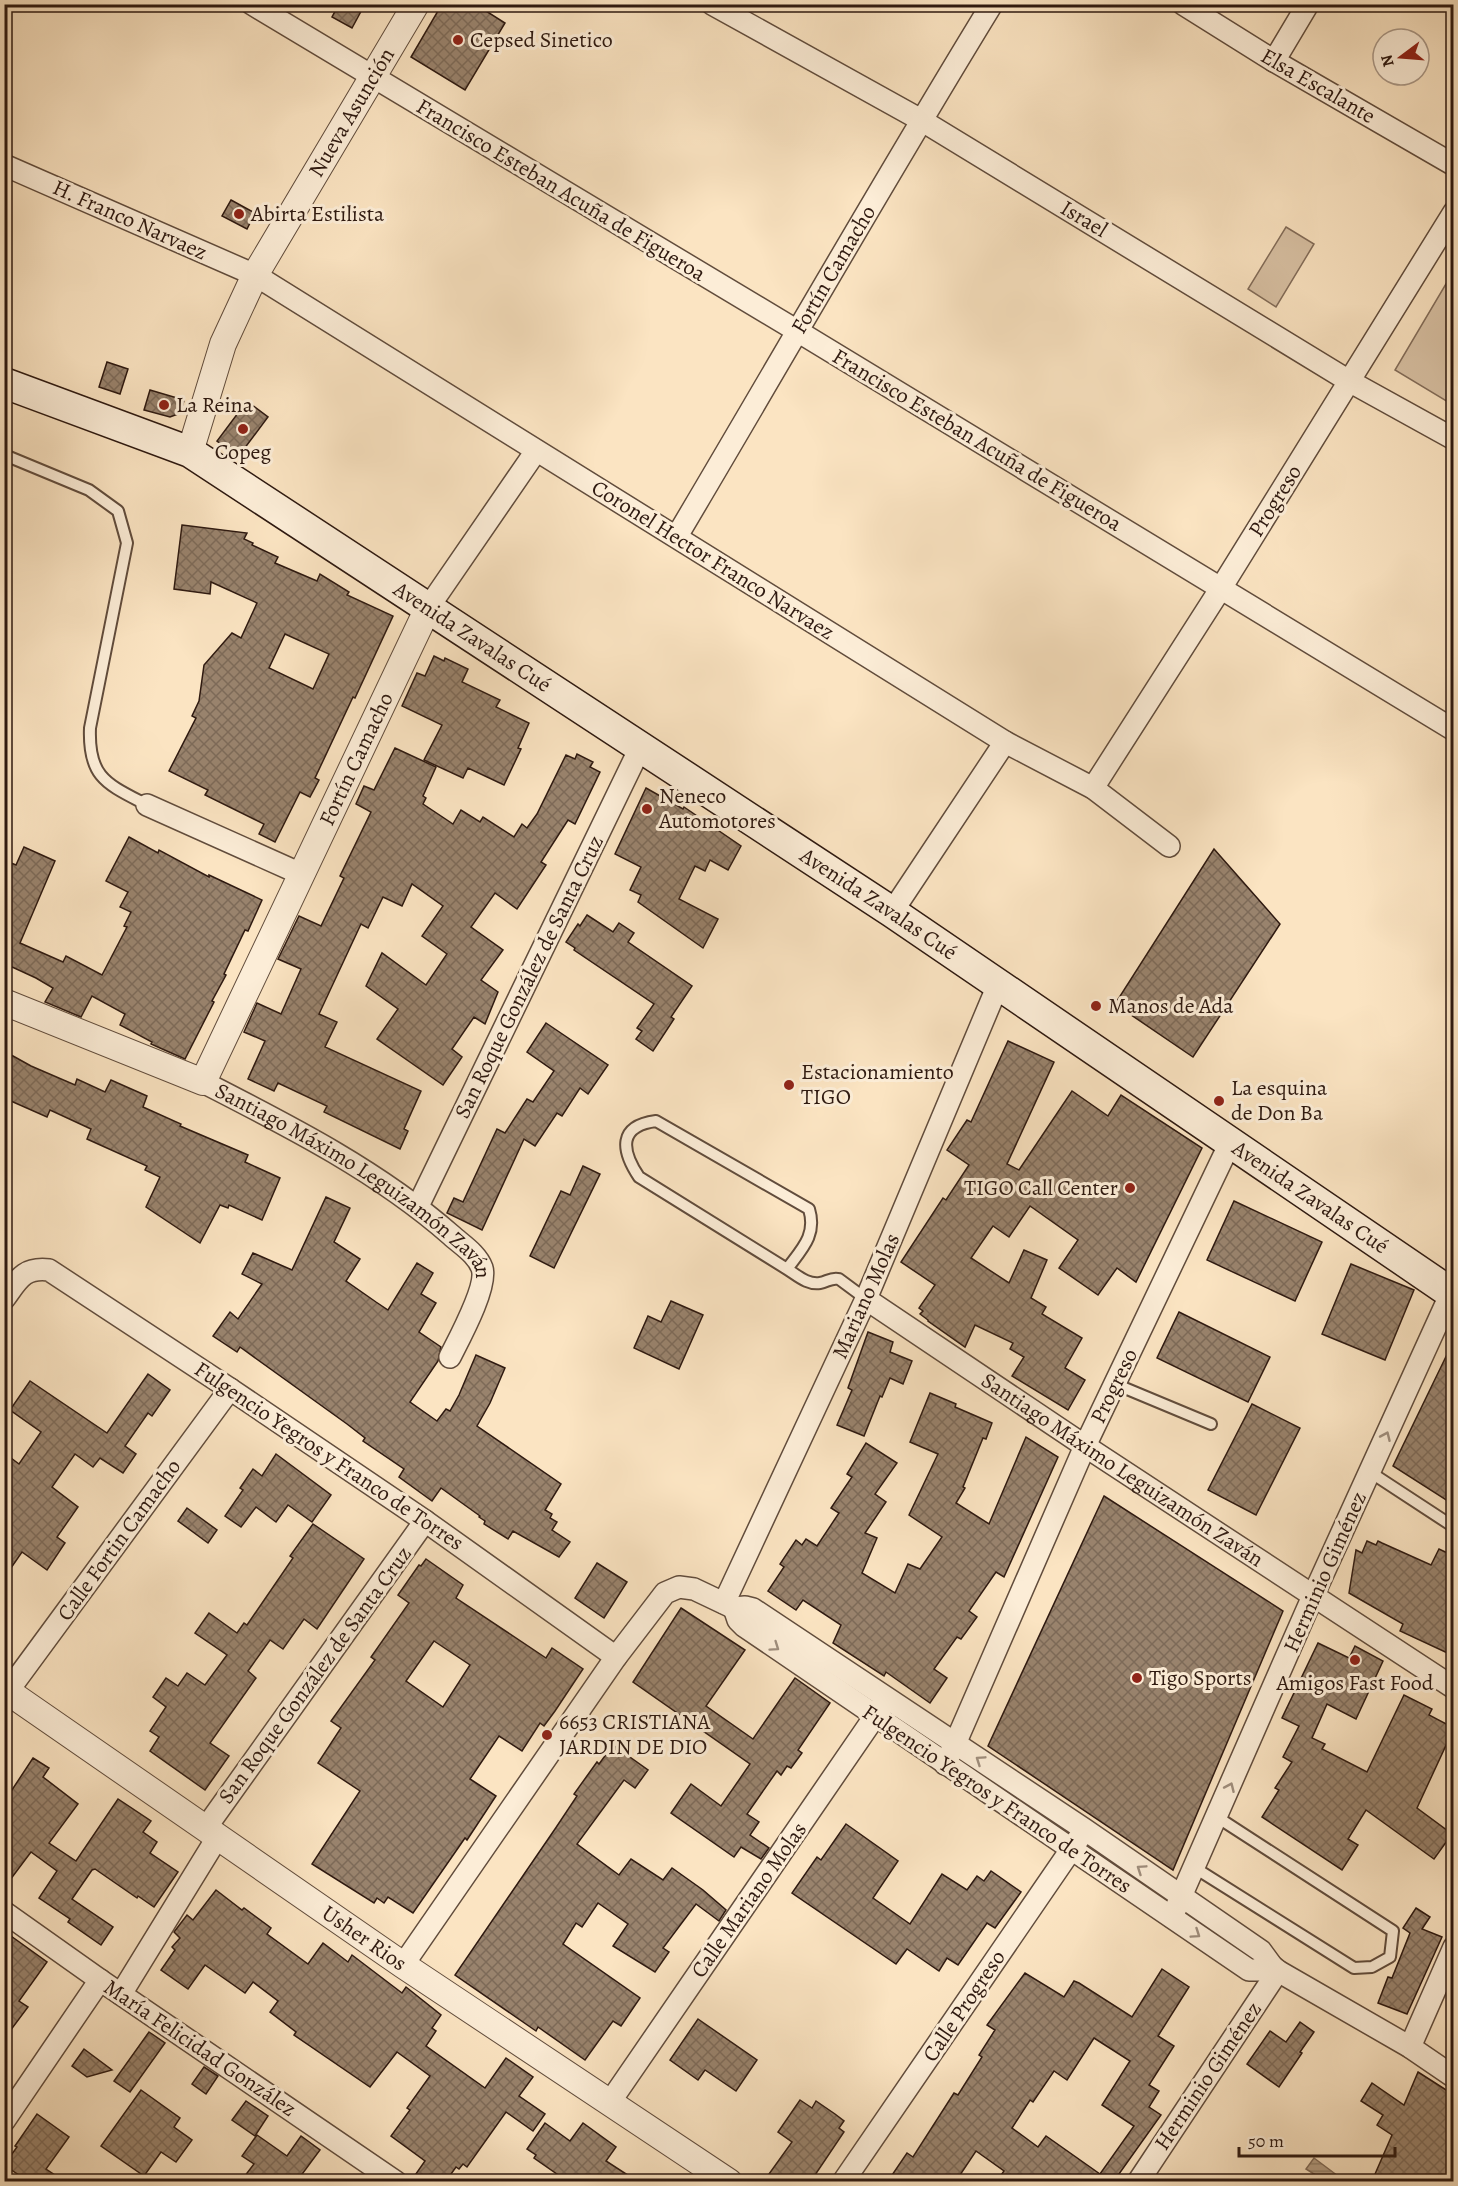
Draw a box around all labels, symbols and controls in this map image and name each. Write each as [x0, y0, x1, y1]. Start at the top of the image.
place label: Cepsed Sinetico [470, 25, 613, 55]
north arrow [1371, 27, 1431, 87]
marker: Cepsed Sinetico [451, 33, 465, 47]
street label: Elsa Escalante [1255, 41, 1381, 131]
street label: Nueva Asunción [301, 42, 402, 183]
text: N [1375, 52, 1400, 69]
street label: Francisco Esteban Acuña de Figueroa [411, 91, 712, 289]
street label: H. Franco Narvaez [48, 172, 212, 268]
street label: Israel [1055, 193, 1113, 245]
place label: Abirta Estilista [250, 199, 385, 229]
street label: Fortín Camacho [784, 200, 883, 339]
marker: Abirta Estilista [232, 207, 246, 221]
street label: Francisco Esteban Acuña de Figueroa [827, 341, 1128, 539]
place label: La Reina [176, 390, 254, 420]
marker: La Reina [157, 398, 171, 412]
marker: Copeg [236, 422, 250, 436]
place label: Copeg [215, 437, 271, 467]
street label: Progreso [1241, 459, 1309, 543]
street label: Coronel Hector Franco Narvaez [586, 473, 840, 647]
street label: Avenida Zavalas Cué [387, 574, 557, 700]
street label: Fortín Camacho [312, 687, 401, 831]
place label: Neneco Automotores [658, 781, 776, 836]
marker: Neneco Automotores [640, 802, 654, 816]
street label: San Roque González de Santa Cruz [447, 830, 611, 1124]
street label: Avenida Zavalas Cué [793, 840, 963, 967]
place label: Manos de Ada [1108, 991, 1234, 1021]
marker: Manos de Ada [1089, 999, 1103, 1013]
place label: Estacionamiento TIGO [801, 1057, 954, 1112]
place label: La esquina de Don Ba [1231, 1073, 1328, 1128]
street label: Santiago Máximo Leguizamón Zaván [210, 1076, 498, 1279]
marker: Estacionamiento TIGO [782, 1078, 796, 1092]
marker: La esquina de Don Ba [1212, 1094, 1226, 1108]
street label: Avenida Zavalas Cué [1226, 1133, 1394, 1261]
place label: TIGO Call Center [964, 1173, 1118, 1203]
marker: TIGO Call Center [1123, 1181, 1137, 1195]
street label: Mariano Molas [825, 1228, 907, 1364]
street label: Progreso [1083, 1343, 1145, 1429]
street label: Fulgencio Yegros y Franco de Torres [188, 1354, 470, 1558]
street label: Santiago Máximo Leguizamón Zaván [975, 1365, 1269, 1574]
one-way arrow [1378, 1432, 1390, 1443]
street label: Calle Fortin Camacho [50, 1453, 188, 1627]
street label: Herminio Giménez [1276, 1487, 1374, 1657]
street label: San Roque González de Santa Cruz [211, 1540, 419, 1810]
one-way arrow [768, 1640, 779, 1651]
marker: Amigos Fast Food [1348, 1653, 1362, 1667]
place label: Tigo Sports [1149, 1663, 1252, 1693]
place label: Amigos Fast Food [1275, 1668, 1434, 1698]
marker: Tigo Sports [1130, 1671, 1144, 1685]
street label: Fulgencio Yegros y Franco de Torres [856, 1697, 1138, 1901]
place label: 6653 CRISTIANA JARDIN DE DIO [559, 1707, 711, 1762]
marker: 6653 CRISTIANA JARDIN DE DIO [540, 1728, 554, 1742]
one-way arrow [976, 1756, 987, 1767]
one-way arrow [1223, 1783, 1235, 1794]
street label: Calle Mariano Molas [684, 1816, 814, 1984]
one-way arrow [1137, 1865, 1148, 1876]
street label: Usher Rios [316, 1898, 413, 1978]
one-way arrow [1190, 1927, 1201, 1938]
street label: Calle Progreso [916, 1944, 1013, 2068]
street label: María Felicidad González [98, 1972, 302, 2124]
street label: Herminio Giménez [1147, 1996, 1269, 2156]
scale bar [1239, 2120, 1395, 2158]
text: 50 m [1248, 2129, 1284, 2153]

